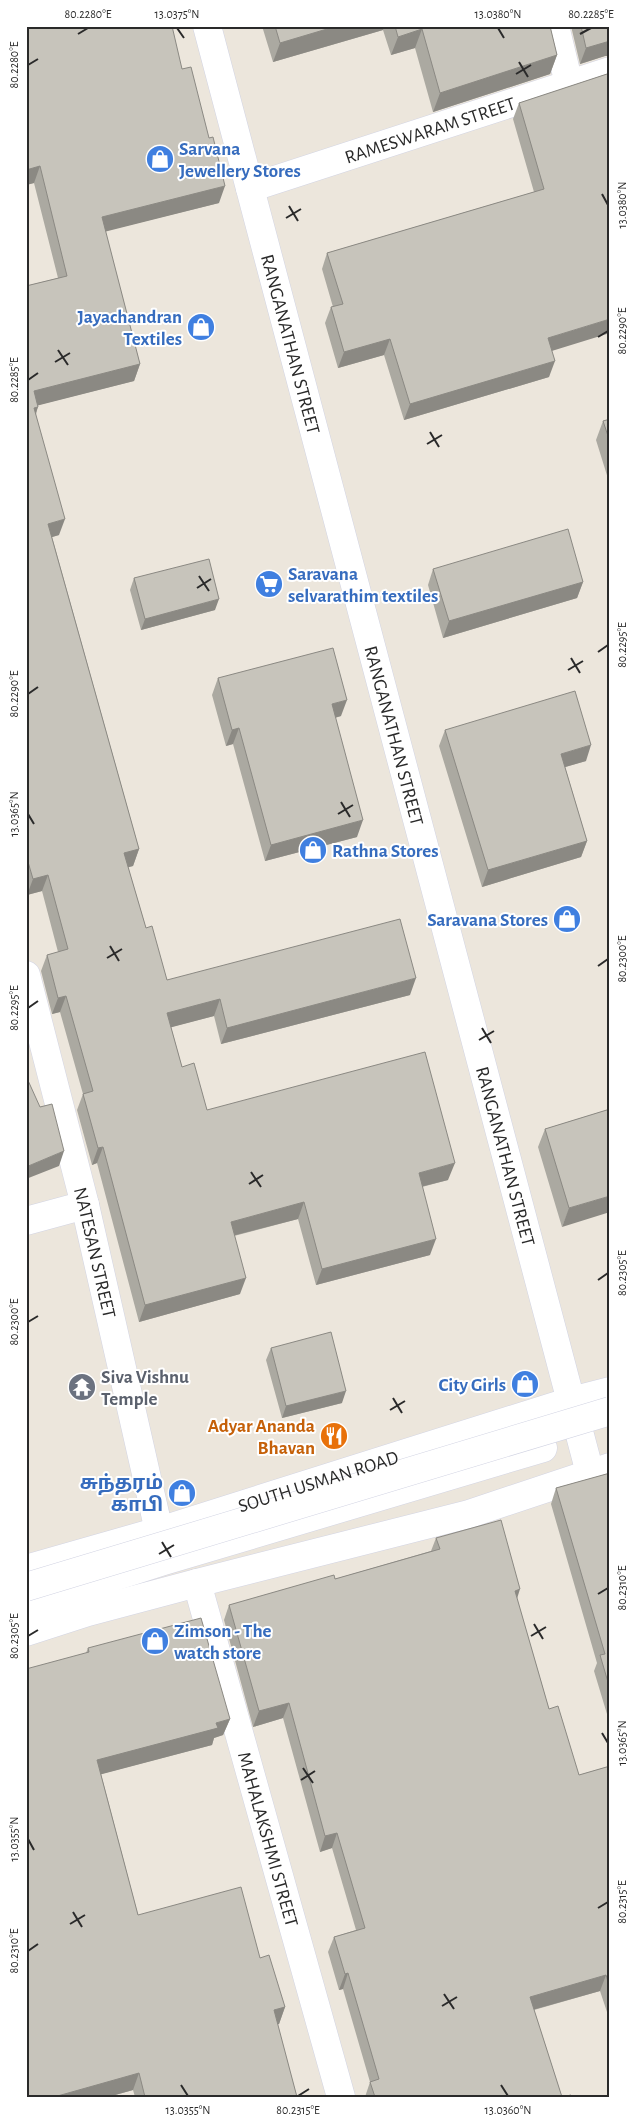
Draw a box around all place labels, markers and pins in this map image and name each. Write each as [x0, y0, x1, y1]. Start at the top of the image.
place label: Sarvana Jewellery Stores [179, 140, 301, 181]
shop icon: Sarvana Jewellery Stores [145, 144, 175, 174]
place label: Jayachandran Textiles [78, 308, 182, 349]
shop icon: Jayachandran Textiles [186, 312, 216, 342]
place label: Saravana selvarathim textiles [288, 565, 438, 606]
supermarket icon: Saravana selvarathim textiles [254, 569, 284, 599]
shop icon: Rathna Stores [298, 835, 328, 865]
place label: Rathna Stores [332, 842, 439, 861]
shop icon: Saravana Stores [552, 904, 582, 934]
place label: Saravana Stores [427, 911, 548, 930]
place label: Siva Vishnu Temple [101, 1368, 189, 1409]
shop icon: City Girls [510, 1369, 540, 1399]
temple icon: Siva Vishnu Temple [67, 1372, 97, 1402]
place label: City Girls [438, 1376, 506, 1395]
place label: Adyar Ananda Bhavan [208, 1417, 315, 1458]
restaurant icon: Adyar Ananda Bhavan [319, 1421, 349, 1451]
place label: சுந்தரம் காபி [80, 1473, 163, 1515]
shop icon: சுந்தரம் காபி [167, 1478, 197, 1508]
place label: Zimson - The watch store [174, 1622, 272, 1663]
shop icon: Zimson - The watch store [140, 1626, 170, 1656]

